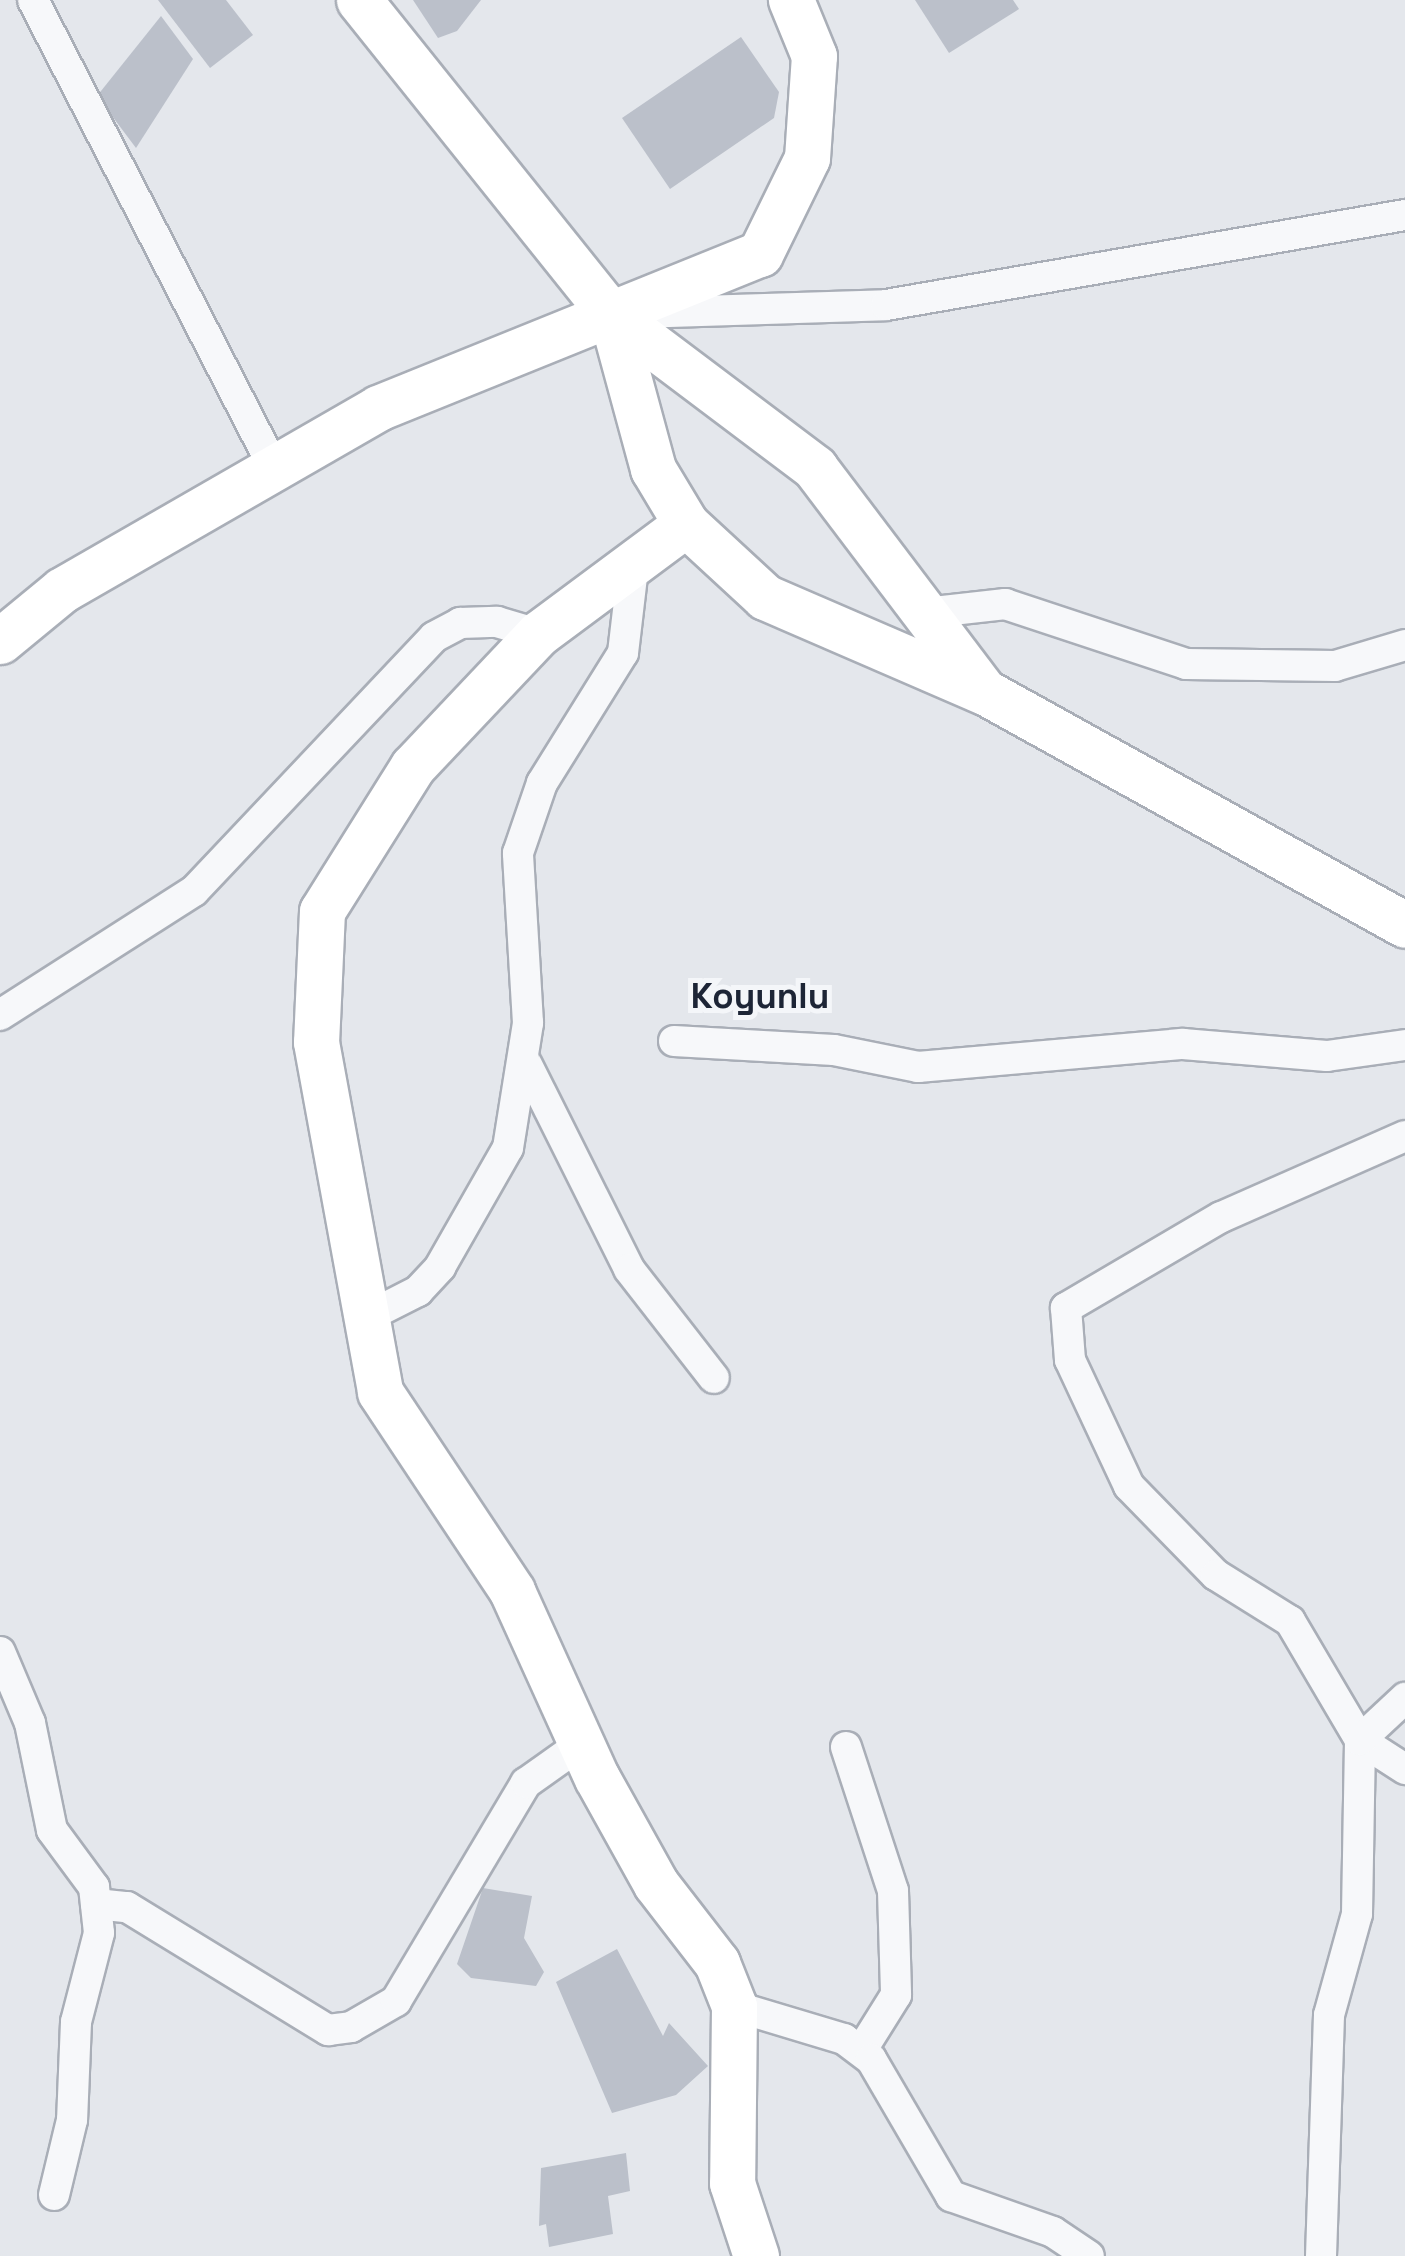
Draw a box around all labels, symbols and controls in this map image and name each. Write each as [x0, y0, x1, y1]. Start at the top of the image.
district label: Koyunlu [691, 975, 829, 1017]

